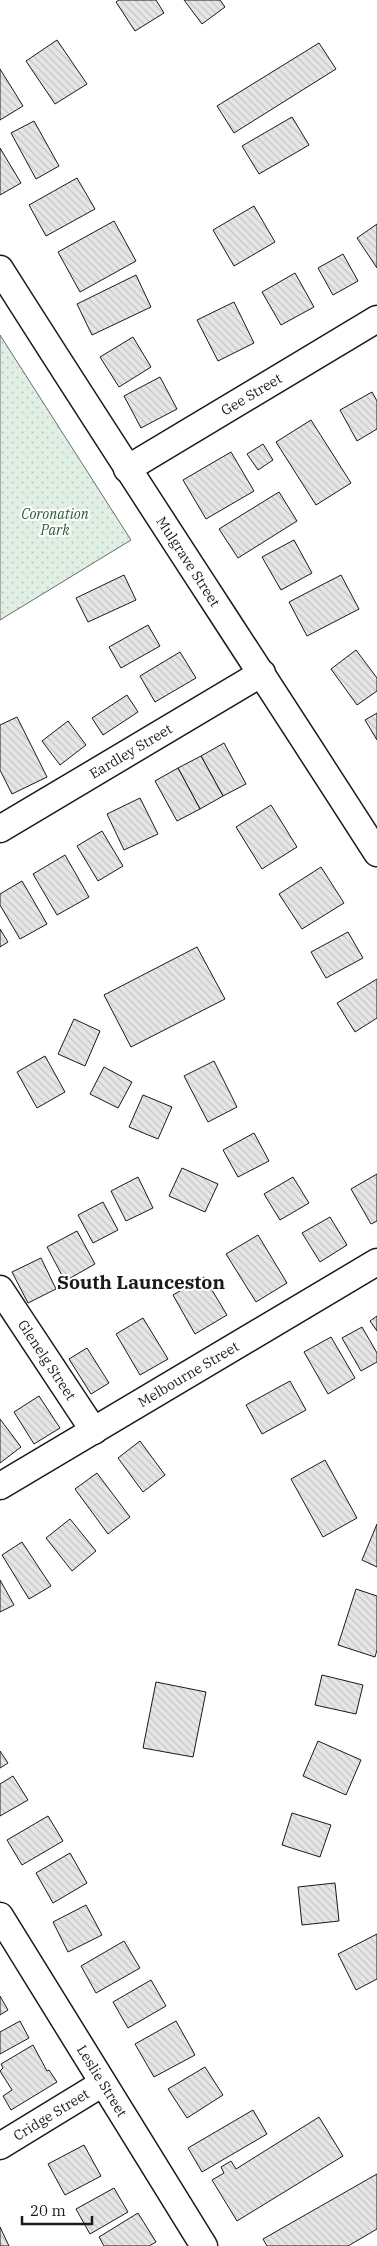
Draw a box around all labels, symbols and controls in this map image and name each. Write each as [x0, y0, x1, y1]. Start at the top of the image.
street label: Gee Street [218, 369, 285, 420]
park label: Coronation Park [21, 505, 89, 539]
street label: Mulgrave Street [152, 513, 224, 610]
street label: Eardley Street [86, 720, 175, 783]
district label: South Launceston [57, 1270, 225, 1294]
street label: Glenelg Street [14, 1316, 80, 1404]
street label: Melbourne Street [135, 1337, 242, 1411]
street label: Leslie Street [73, 2042, 131, 2120]
street label: Cridge Street [10, 2085, 92, 2145]
scale bar [22, 2194, 92, 2226]
text: 20 m [30, 2201, 66, 2220]

